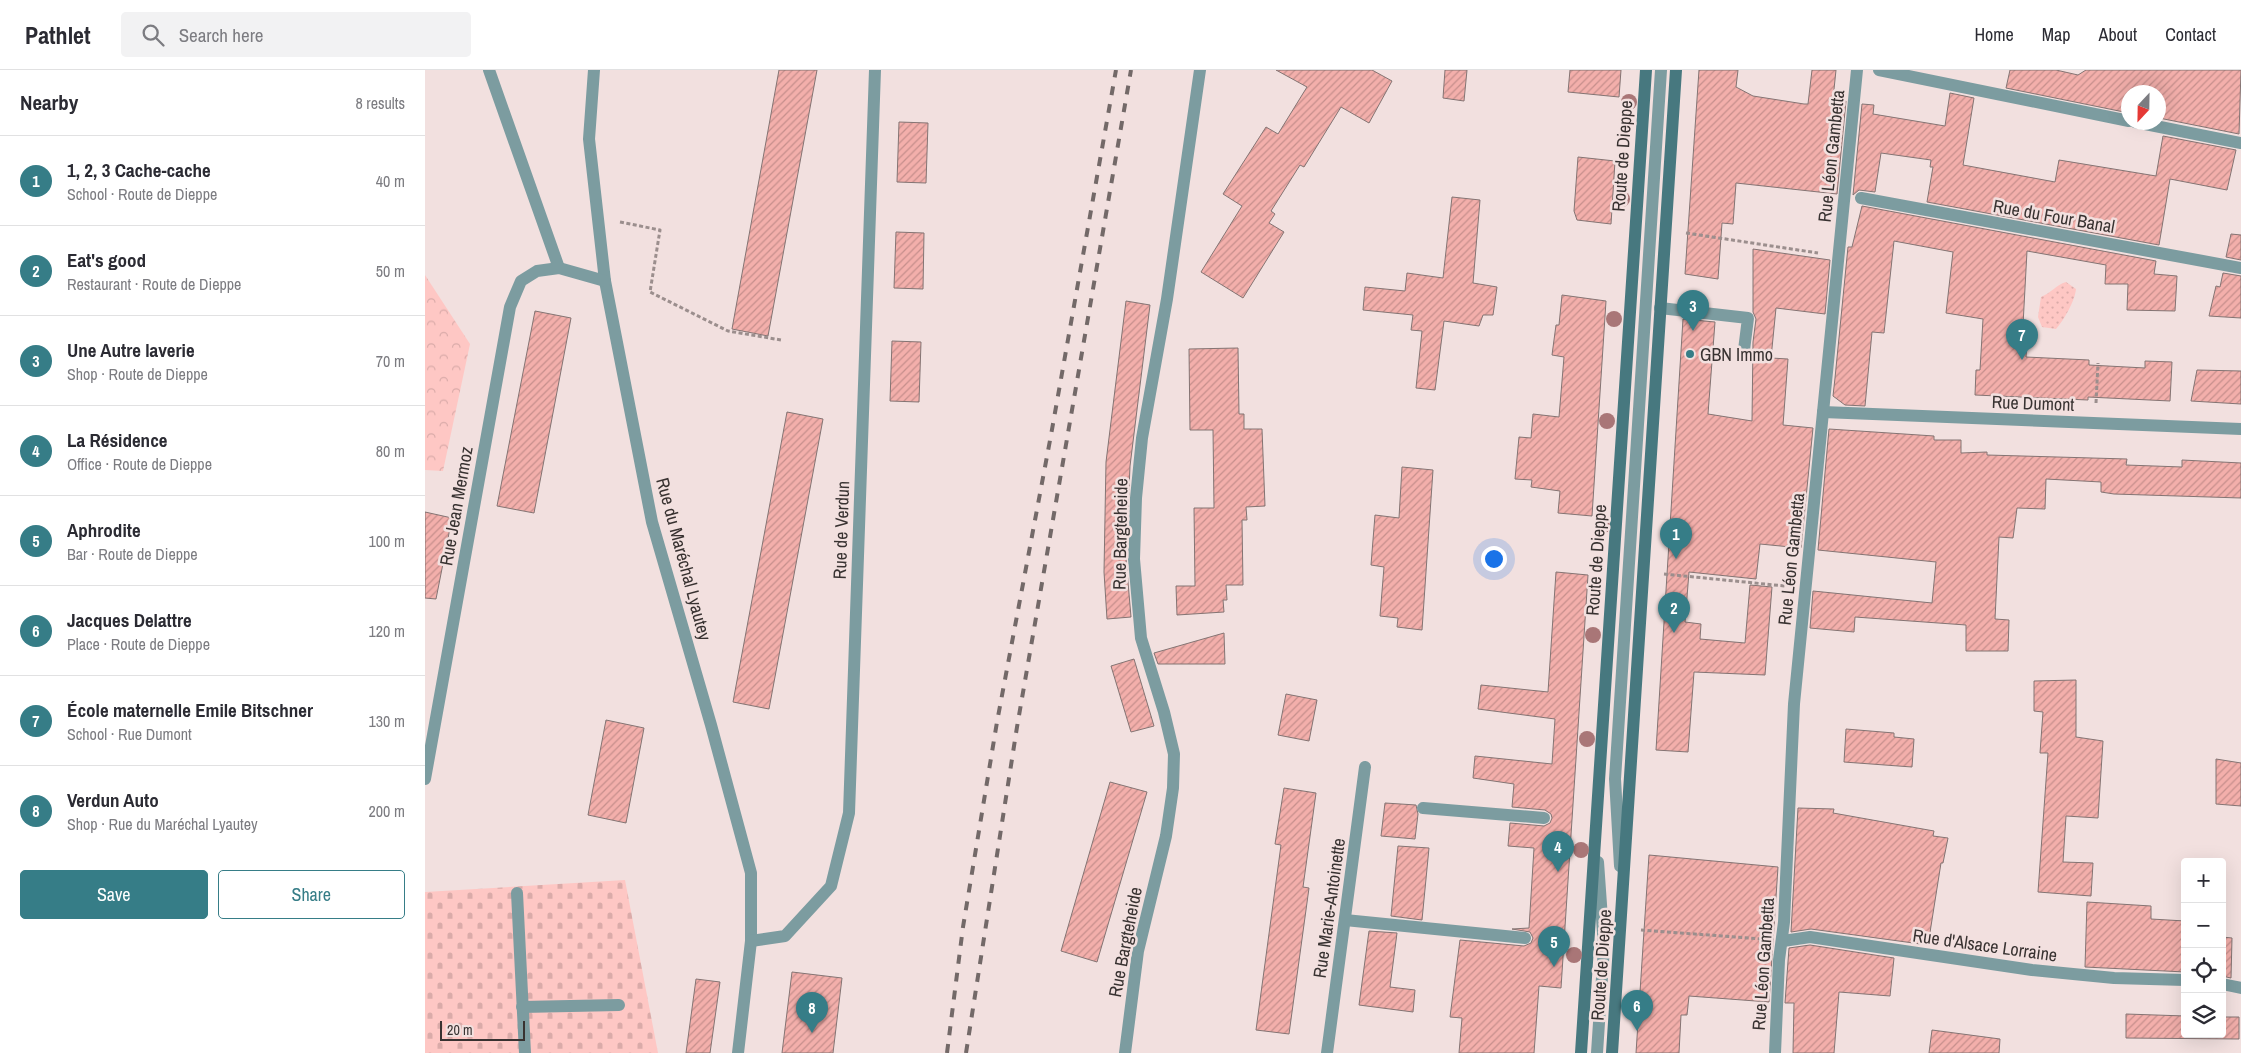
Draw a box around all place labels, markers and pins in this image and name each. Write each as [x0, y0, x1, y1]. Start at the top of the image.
pin: 3 [1677, 290, 1709, 331]
pin: 7 [2006, 319, 2038, 360]
place label: GBN Immo [1700, 342, 1773, 367]
marker: GBN Immo [1684, 348, 1696, 360]
pin: 1 [1660, 518, 1692, 559]
pin: 2 [1658, 592, 1690, 633]
pin: 4 [1542, 831, 1574, 872]
pin: 5 [1538, 926, 1570, 967]
pin: 6 [1621, 990, 1653, 1031]
pin: 8 [796, 992, 828, 1033]

